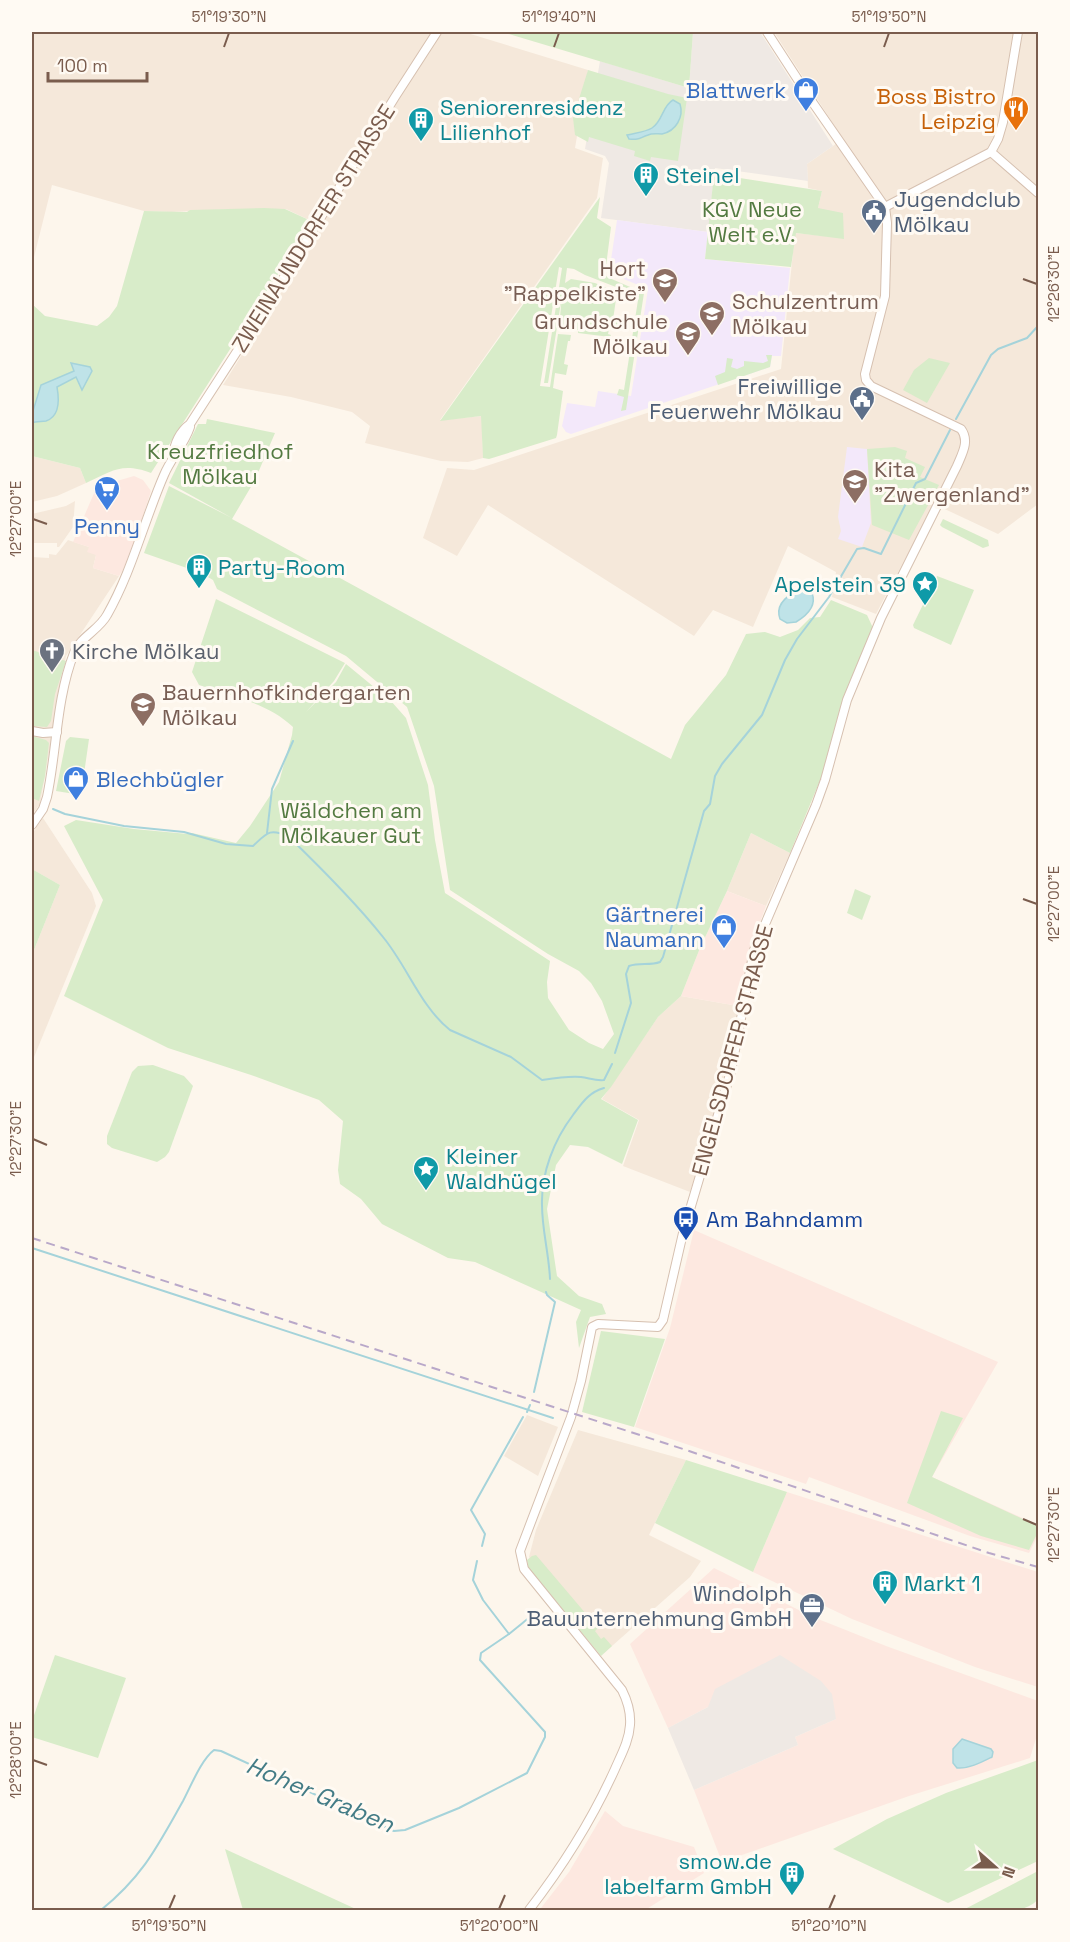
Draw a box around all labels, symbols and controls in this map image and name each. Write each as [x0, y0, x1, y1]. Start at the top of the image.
text: 51°19'30"N [192, 7, 266, 26]
text: 51°19'40"N [522, 7, 596, 26]
text: 51°19'50"N [852, 7, 926, 26]
scale bar [48, 45, 147, 83]
text: 100 m [57, 54, 108, 77]
shop icon: Blattwerk [791, 75, 821, 113]
place label: Blattwerk [686, 76, 786, 104]
place label: Boss Bistro Leipzig [876, 82, 996, 135]
place label: Seniorenresidenz Lilienhof [440, 93, 623, 146]
restaurant icon: Boss Bistro Leipzig [1001, 94, 1031, 132]
street label: ZWEINAUNDORFER STRASSE [225, 99, 401, 357]
building icon: Seniorenresidenz Lilienhof [406, 105, 436, 143]
building icon: Steinel [631, 160, 661, 198]
place label: Steinel [666, 161, 740, 189]
place label: Jugendclub Mölkau [894, 185, 1021, 238]
park label: KGV Neue Welt e.V. [702, 195, 802, 248]
public building icon: Jugendclub Mölkau [859, 197, 889, 235]
text: 12°26'30"E [1044, 246, 1063, 322]
place label: Hort "Rappelkiste" [503, 254, 646, 307]
school or university icon: Hort "Rappelkiste" [650, 266, 680, 304]
place label: Schulzentrum Mölkau [732, 287, 879, 340]
school or university icon: Schulzentrum Mölkau [697, 299, 727, 337]
place label: Grundschule Mölkau [534, 307, 668, 360]
school or university icon: Grundschule Mölkau [673, 319, 703, 357]
place label: Freiwillige Feuerwehr Mölkau [649, 372, 842, 425]
public building icon: Freiwillige Feuerwehr Mölkau [847, 384, 877, 422]
park label: Kreuzfriedhof Mölkau [147, 437, 293, 490]
place label: Kita "Zwergenland" [874, 455, 1030, 508]
school or university icon: Kita "Zwergenland" [840, 467, 870, 505]
supermarket icon: Penny [92, 474, 122, 512]
text: 12°27'00"E [6, 481, 25, 557]
place label: Penny [74, 512, 140, 540]
building icon: Party-Room [184, 552, 214, 590]
place label: Party-Room [218, 553, 346, 581]
place icon: Apelstein 39 [910, 569, 940, 607]
place label: Apelstein 39 [774, 570, 906, 598]
church icon: Kirche Mölkau [37, 636, 67, 674]
place label: Kirche Mölkau [72, 637, 219, 665]
place label: Bauernhofkindergarten Mölkau [162, 678, 411, 731]
school or university icon: Bauernhofkindergarten Mölkau [128, 690, 158, 728]
shop icon: Blechbügler [61, 764, 91, 802]
place label: Blechbügler [96, 765, 224, 793]
park label: Wäldchen am Mölkauer Gut [280, 796, 422, 849]
text: 12°27'00"E [1044, 866, 1063, 942]
place label: Gärtnerei Naumann [605, 900, 704, 953]
shop icon: Gärtnerei Naumann [709, 912, 739, 950]
street label: ENGELSDORFER STRASSE [685, 921, 779, 1179]
text: 12°27'30"E [6, 1101, 25, 1177]
place label: Kleiner Waldhügel [446, 1142, 557, 1195]
place icon: Kleiner Waldhügel [411, 1154, 441, 1192]
bus stop icon: Am Bahndamm [671, 1204, 701, 1242]
place label: Am Bahndamm [706, 1205, 863, 1233]
text: 12°27'30"E [1044, 1487, 1063, 1563]
building icon: Markt 1 [870, 1568, 900, 1606]
place label: Markt 1 [904, 1569, 981, 1597]
place label: Windolph Bauunternehmung GmbH [526, 1579, 792, 1632]
office icon: Windolph Bauunternehmung GmbH [797, 1591, 827, 1629]
text: 12°28'00"E [6, 1721, 25, 1799]
water label: Hoher Graben [242, 1750, 400, 1840]
north arrow [965, 1837, 1025, 1897]
place label: smow.de labelfarm GmbH [604, 1847, 772, 1900]
building icon: smow.de labelfarm GmbH [777, 1859, 807, 1897]
text: N [997, 1863, 1020, 1881]
text: 51°19'50"N [132, 1916, 206, 1935]
text: 51°20'00"N [460, 1916, 538, 1935]
text: 51°20'10"N [791, 1916, 867, 1935]

